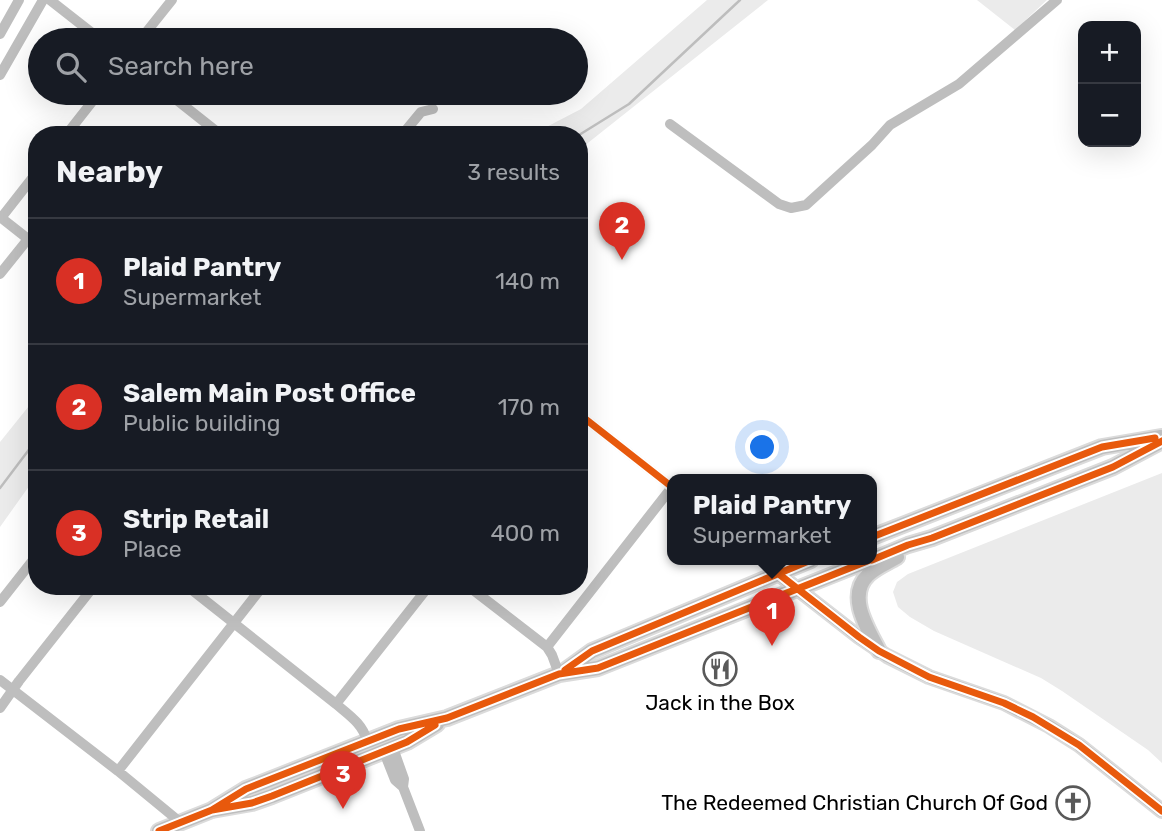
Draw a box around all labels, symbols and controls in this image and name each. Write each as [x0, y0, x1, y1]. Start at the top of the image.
map controls [1078, 21, 1141, 147]
button: + [1078, 21, 1141, 84]
search box [28, 28, 588, 105]
icon: search [52, 48, 90, 86]
text: Search here [108, 51, 254, 82]
button: − [1078, 84, 1141, 147]
text: Nearby [56, 154, 163, 190]
text: 3 results [467, 158, 560, 186]
pin: 2 [599, 202, 645, 260]
text: Plaid Pantry [123, 252, 281, 283]
text: 1 [73, 267, 85, 295]
text: 140 m [495, 267, 560, 295]
text: Supermarket [123, 283, 261, 311]
text: Salem Main Post Office [123, 378, 416, 409]
text: 2 [72, 393, 86, 421]
text: 170 m [498, 393, 560, 421]
text: Public building [123, 409, 280, 437]
your location [745, 430, 779, 464]
popup [667, 474, 877, 565]
text: Plaid Pantry [693, 490, 851, 521]
text: Strip Retail [123, 504, 269, 535]
text: 3 [71, 519, 87, 547]
text: 400 m [490, 519, 560, 547]
text: Supermarket [693, 521, 831, 549]
text: Place [123, 535, 182, 563]
pin: 1 [749, 588, 795, 646]
restaurant icon: Jack in the Box [701, 650, 739, 688]
place label: Jack in the Box [645, 690, 795, 715]
pin: 3 [320, 751, 366, 809]
church icon: The Redeemed Christian Church Of God [1054, 784, 1092, 822]
place label: The Redeemed Christian Church Of God [661, 790, 1048, 815]

